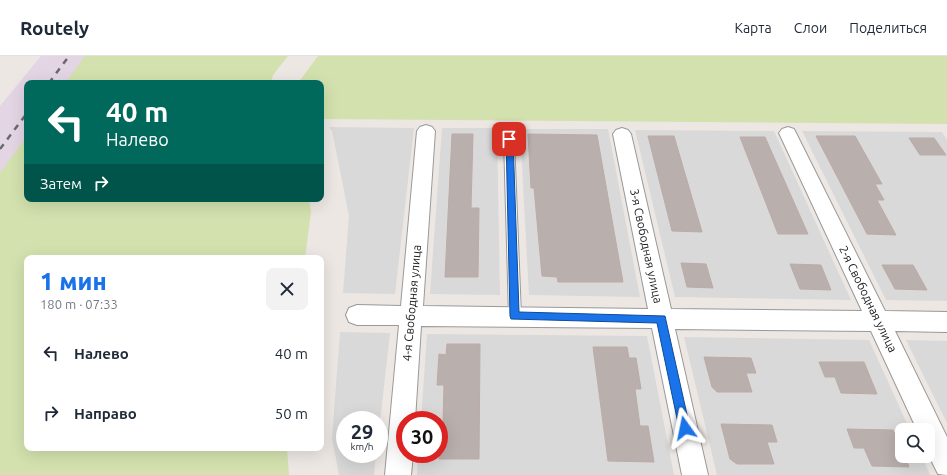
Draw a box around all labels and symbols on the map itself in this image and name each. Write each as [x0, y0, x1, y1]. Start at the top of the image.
pin [492, 122, 526, 156]
street label: 3-я Свободная улица [628, 187, 665, 304]
street label: 2-я Свободная улица [837, 243, 900, 354]
street label: 4-я Свободная улица [400, 244, 423, 362]
position arrow [664, 407, 706, 449]
speed limit sign: 30 [396, 411, 448, 463]

